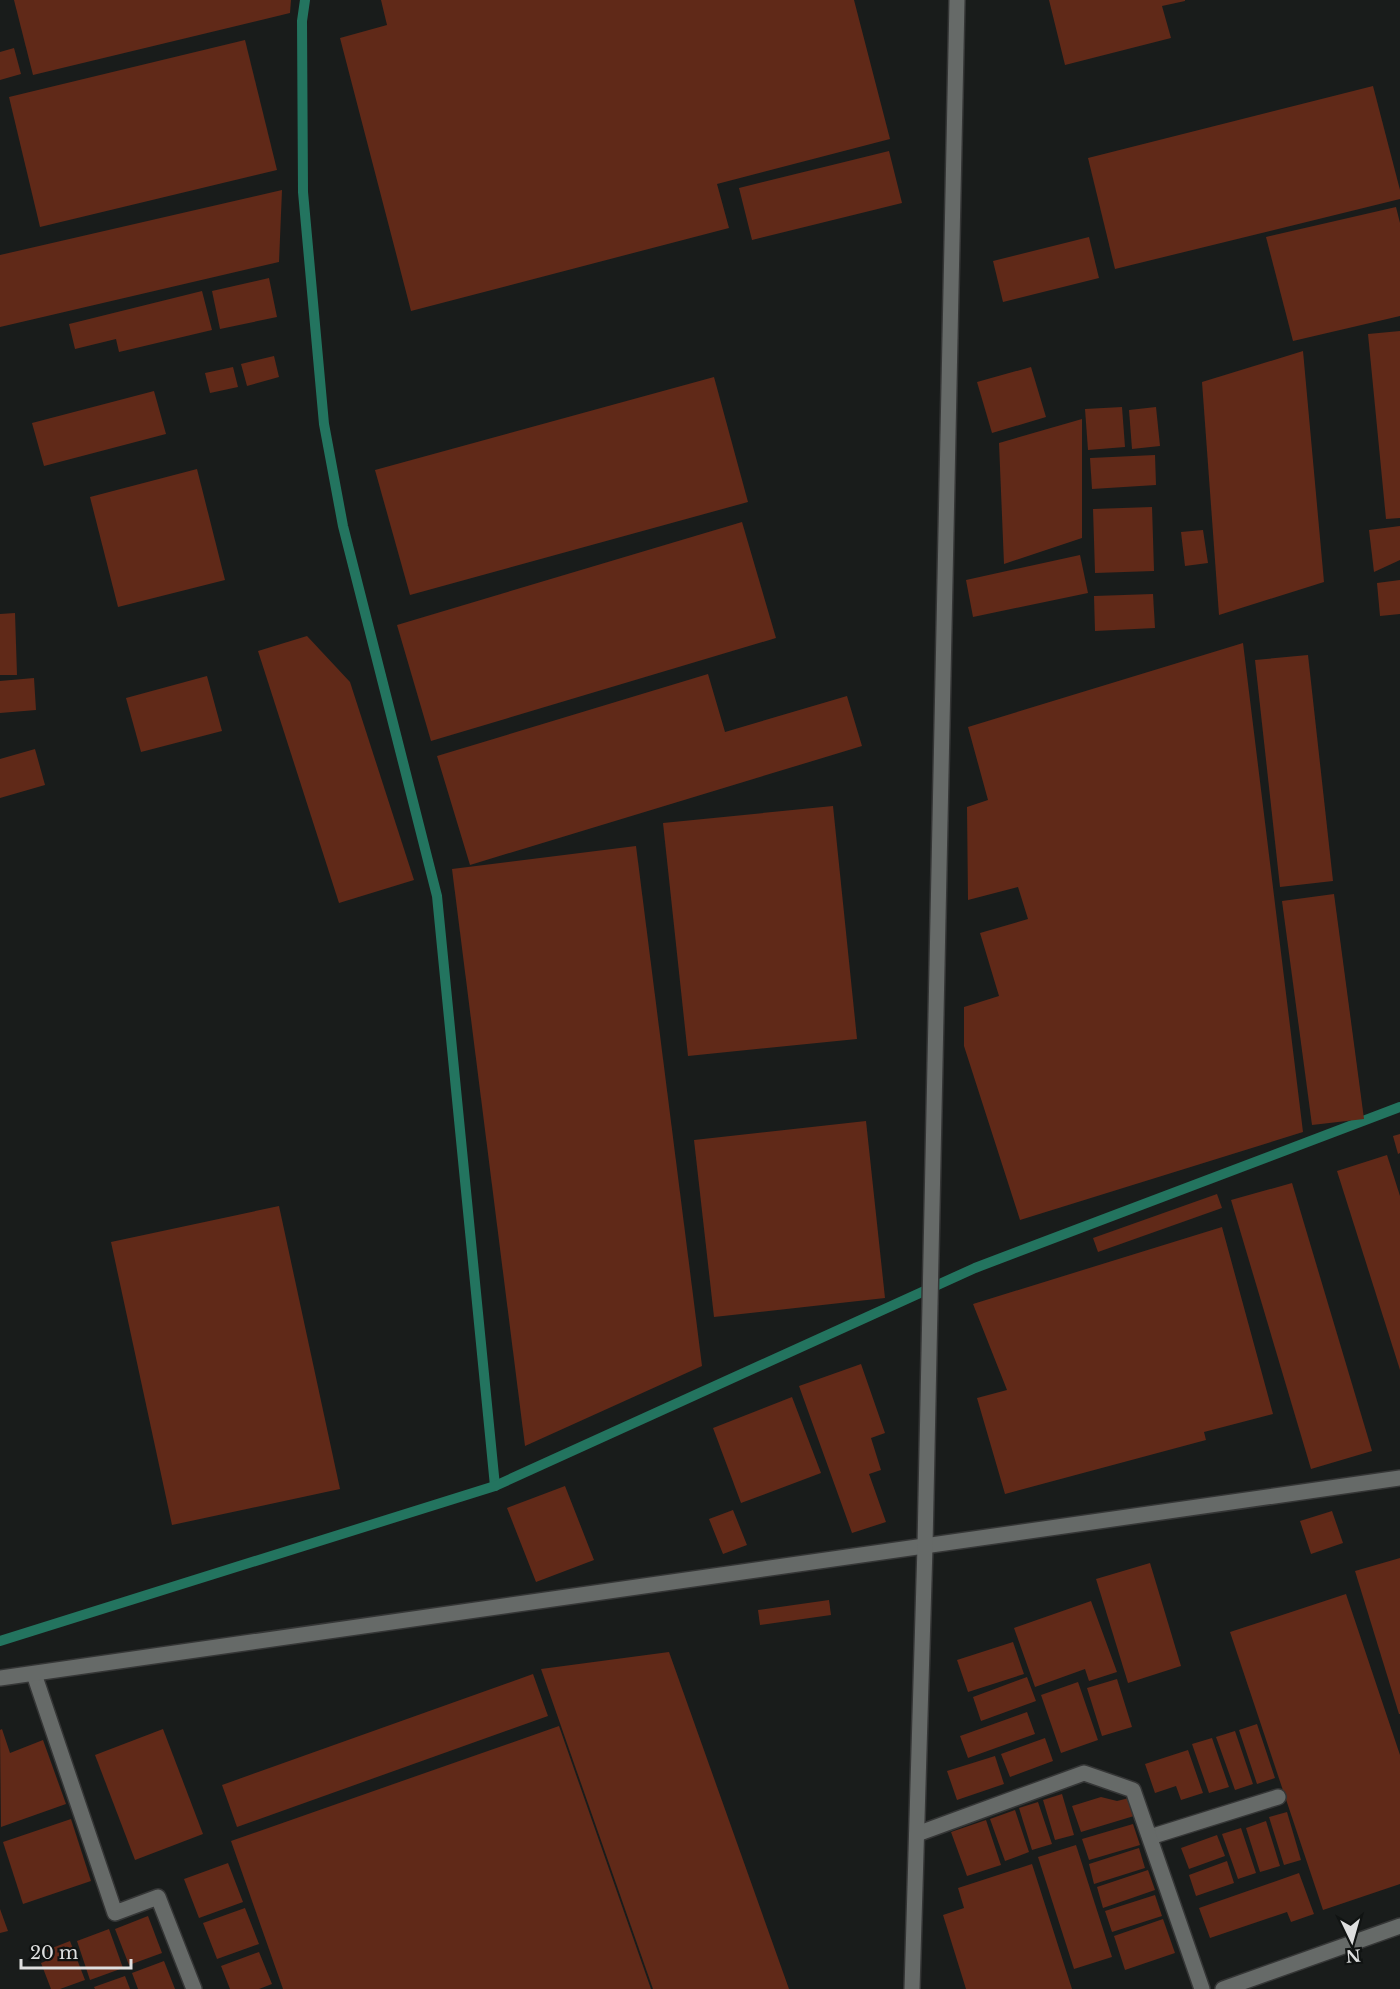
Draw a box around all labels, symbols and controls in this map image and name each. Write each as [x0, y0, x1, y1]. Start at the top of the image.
north arrow [1322, 1911, 1382, 1971]
scale bar [21, 1932, 130, 1970]
text: 20 m [30, 1942, 78, 1964]
text: N [1345, 1945, 1362, 1967]

